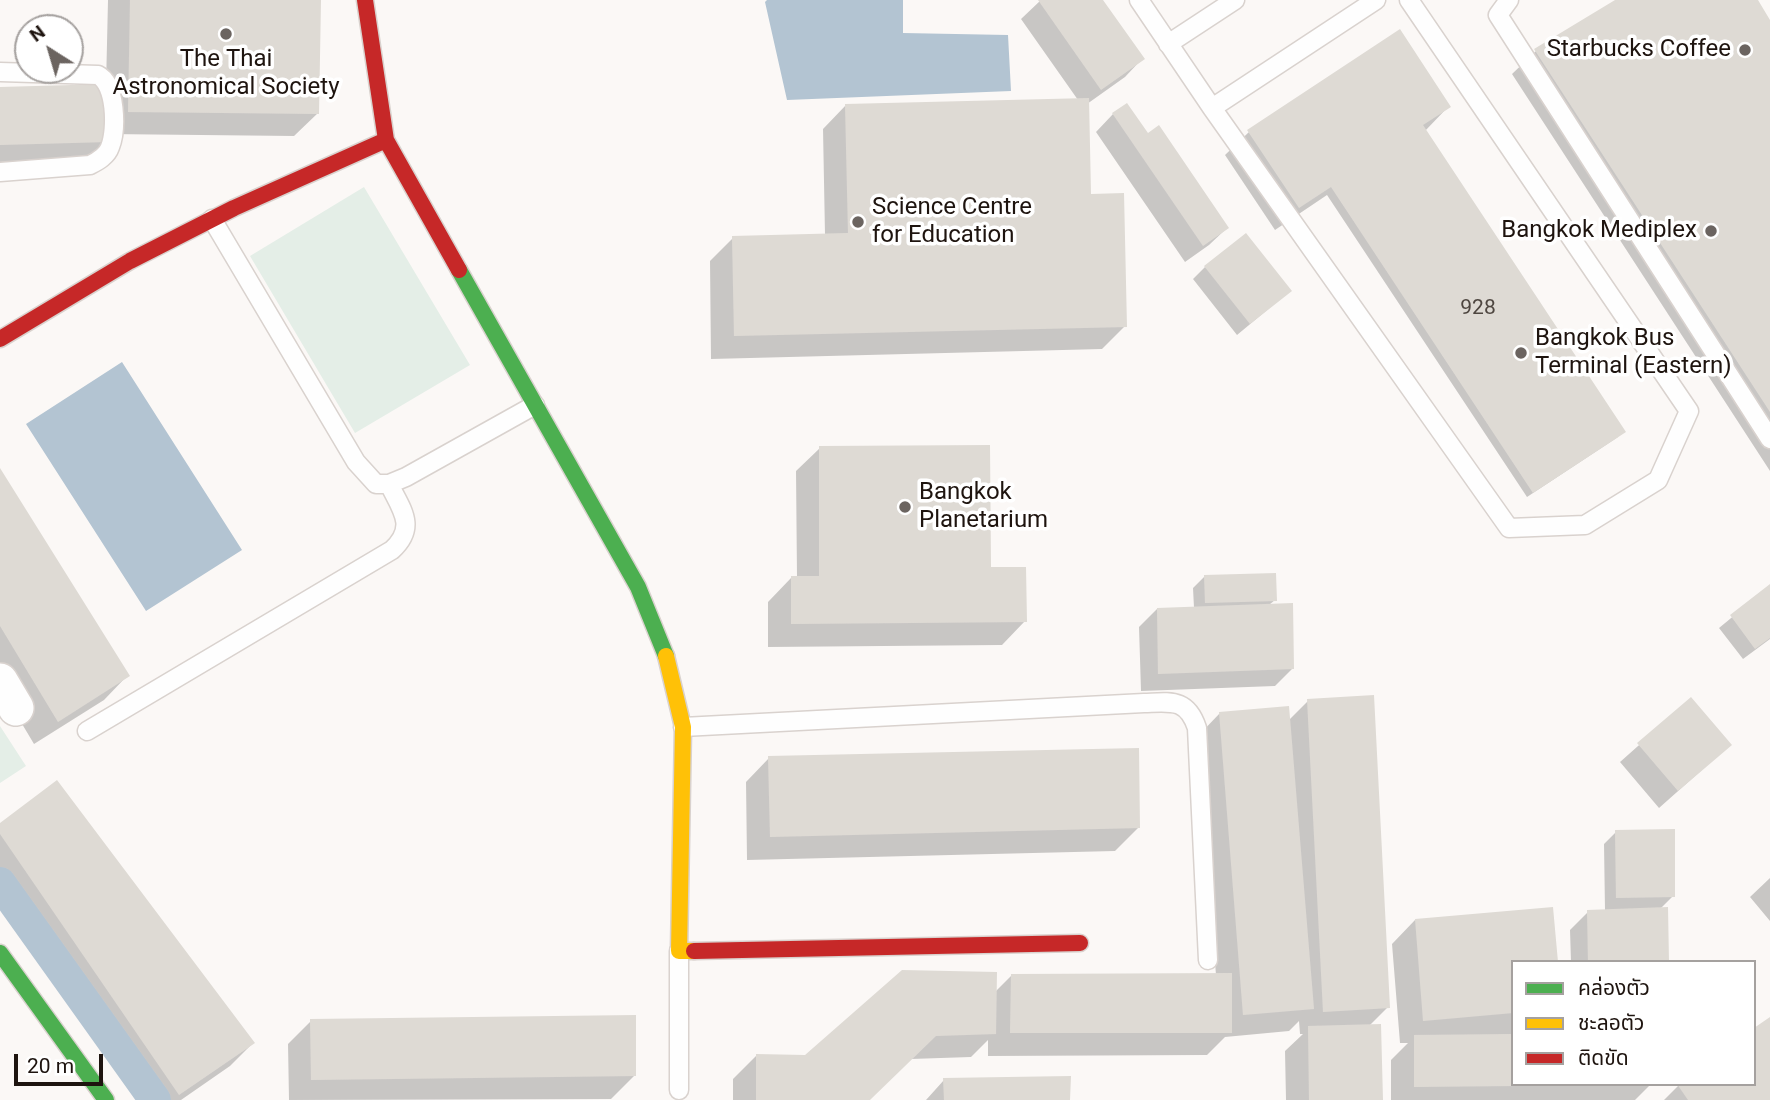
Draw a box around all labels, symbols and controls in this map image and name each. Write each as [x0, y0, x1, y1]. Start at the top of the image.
north arrow [14, 14, 84, 84]
text: N [25, 20, 50, 47]
marker: The Thai Astronomical Society [218, 26, 234, 42]
place label: Starbucks Coffee [1547, 36, 1731, 64]
marker: Starbucks Coffee [1737, 42, 1753, 58]
place label: The Thai Astronomical Society [113, 46, 339, 102]
place label: Science Centre for Education [872, 194, 1032, 250]
marker: Science Centre for Education [850, 214, 866, 230]
place label: Bangkok Mediplex [1501, 217, 1697, 245]
marker: Bangkok Mediplex [1703, 223, 1719, 239]
house number: 928 [1460, 296, 1496, 322]
place label: Bangkok Bus Terminal (Eastern) [1535, 325, 1732, 381]
marker: Bangkok Bus Terminal (Eastern) [1513, 345, 1529, 361]
place label: Bangkok Planetarium [919, 479, 1048, 535]
marker: Bangkok Planetarium [897, 499, 913, 515]
legend [1511, 960, 1756, 1086]
text: คล่องตัว [1578, 976, 1650, 1000]
text: ชะลอตัว [1578, 1011, 1644, 1035]
scale bar [18, 1040, 107, 1084]
text: ติดขัด [1578, 1046, 1629, 1070]
text: 20 m [27, 1054, 74, 1078]

